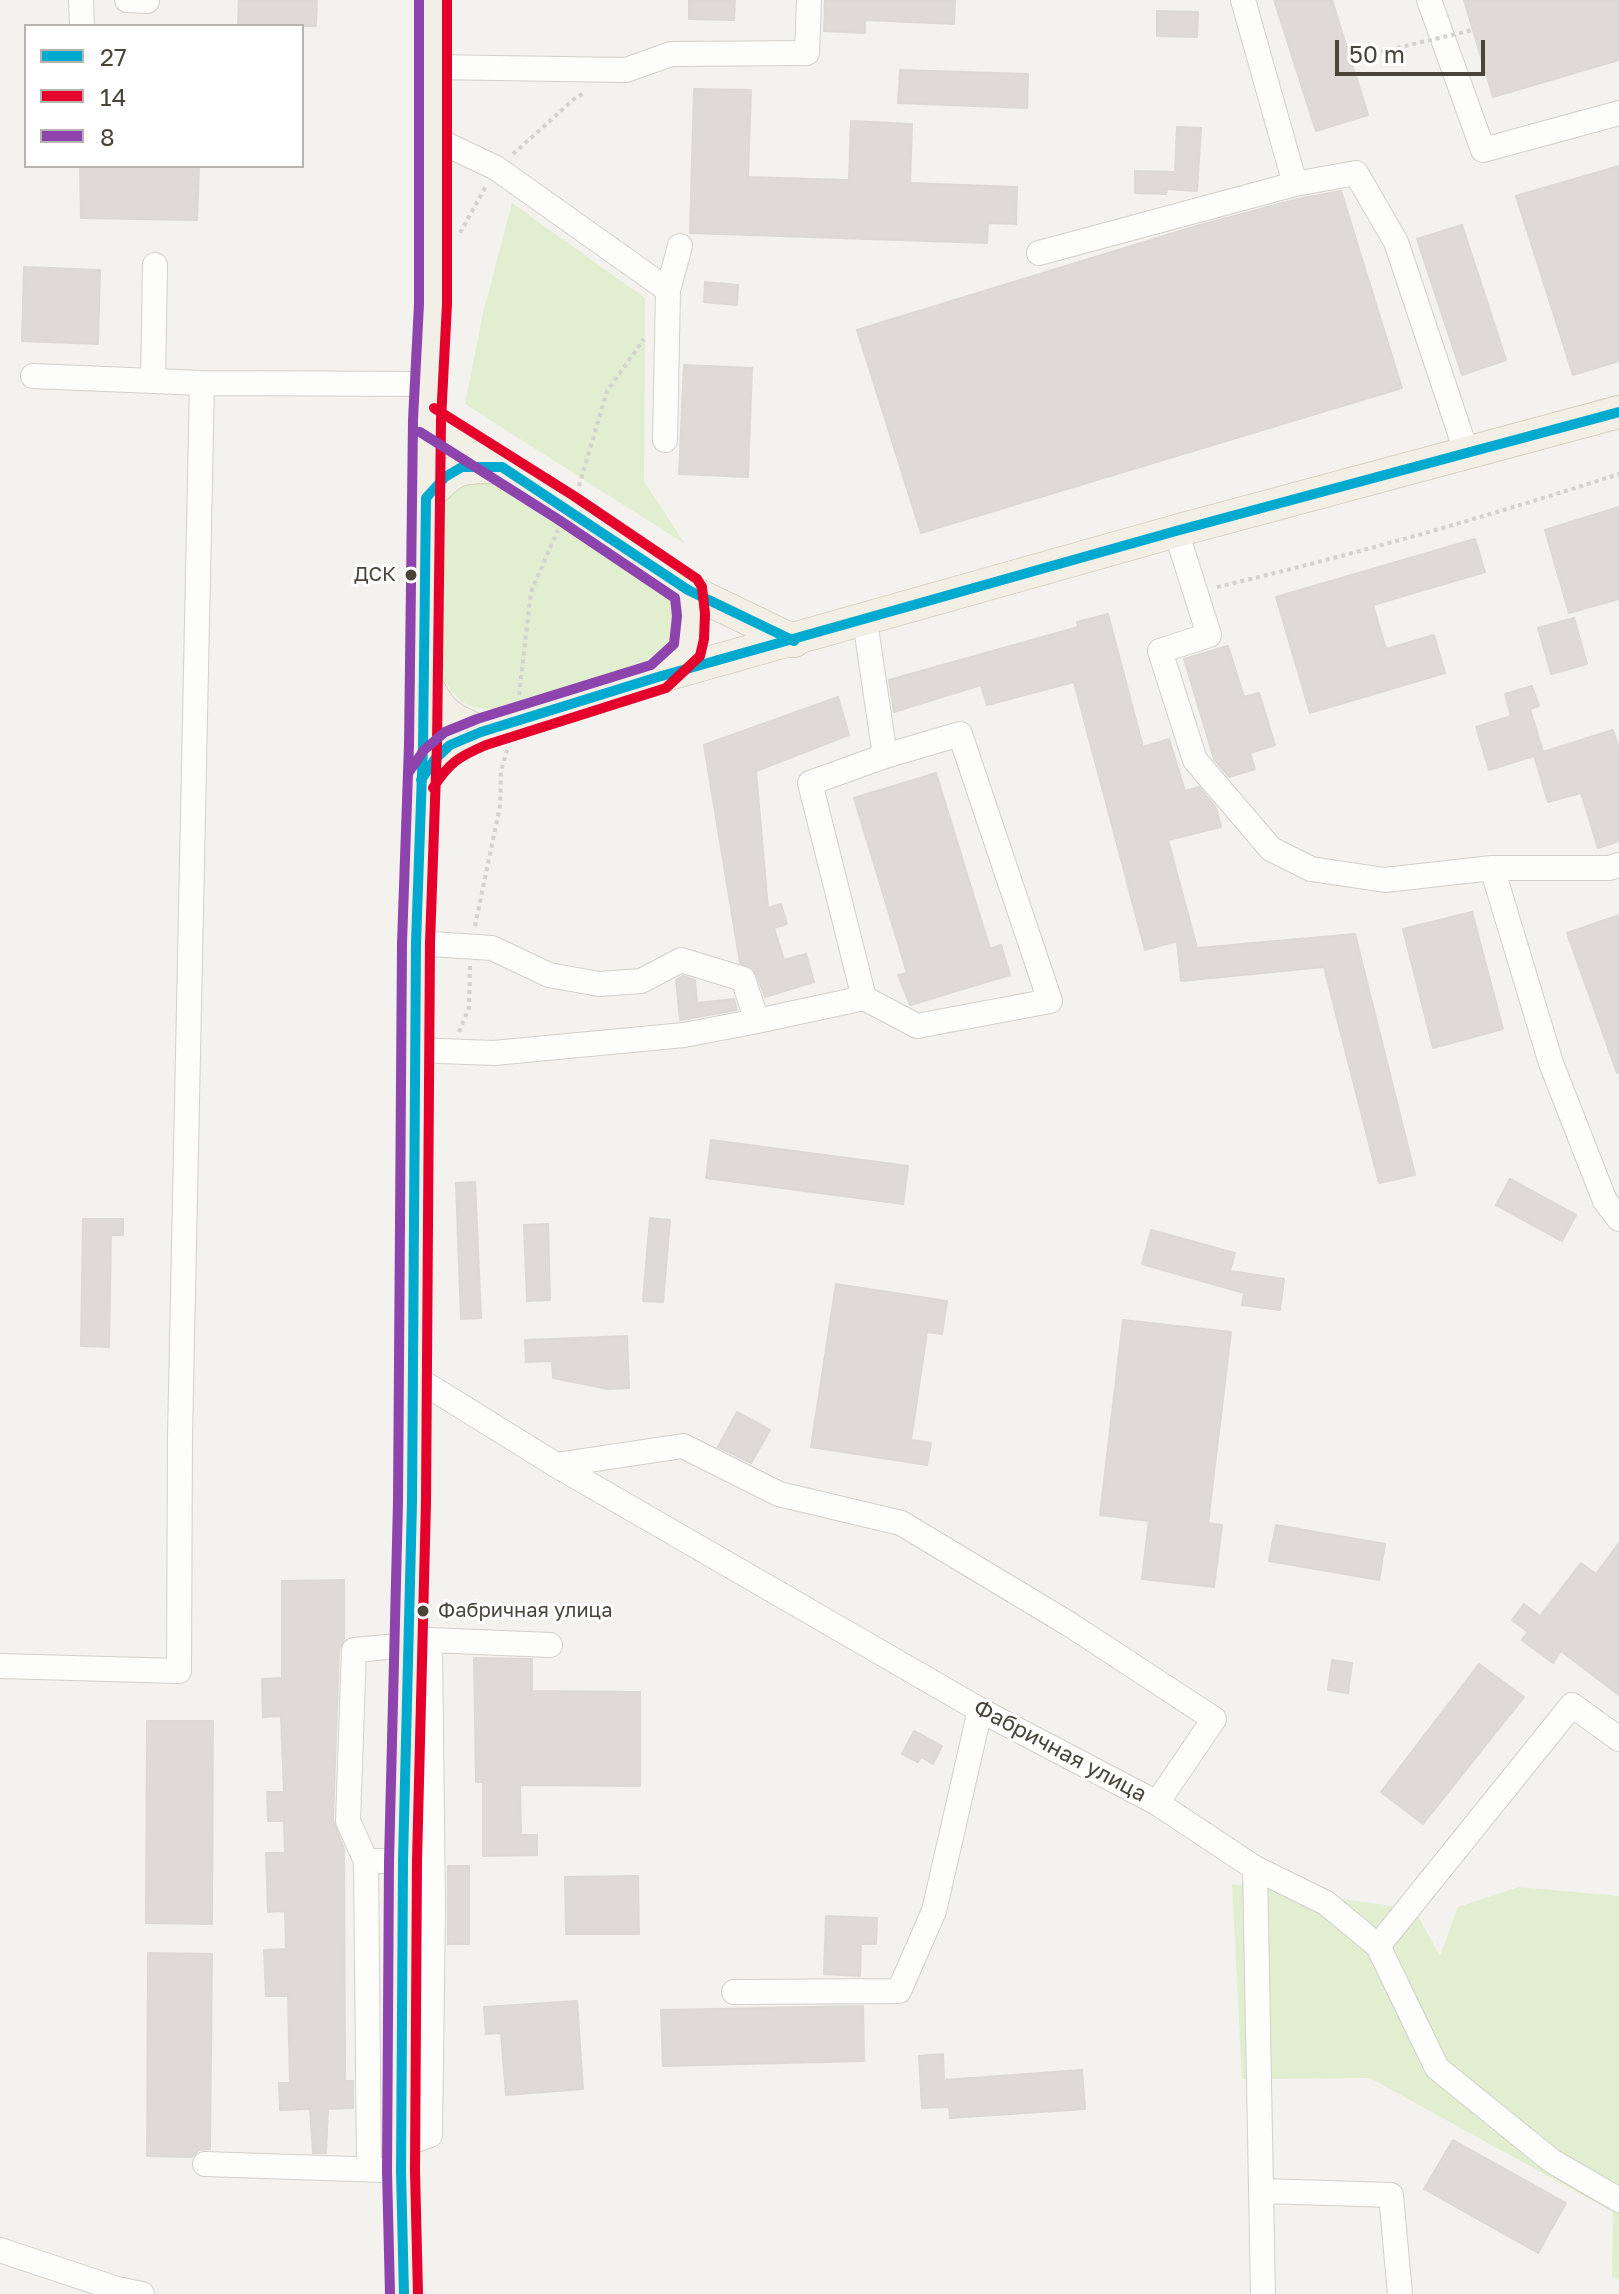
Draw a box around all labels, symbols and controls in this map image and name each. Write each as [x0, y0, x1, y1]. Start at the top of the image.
legend [24, 24, 304, 168]
scale bar [1339, 24, 1489, 74]
text: 50 m [1349, 39, 1405, 68]
text: 27 [100, 42, 127, 71]
text: 14 [100, 82, 126, 111]
text: 8 [100, 122, 115, 151]
place label: ДСК [354, 563, 396, 587]
marker: ДСК [403, 567, 419, 583]
place label: Фабричная улица [438, 1599, 612, 1623]
marker: Фабричная улица [415, 1603, 431, 1619]
street label: Фабричная улица [969, 1694, 1151, 1808]

